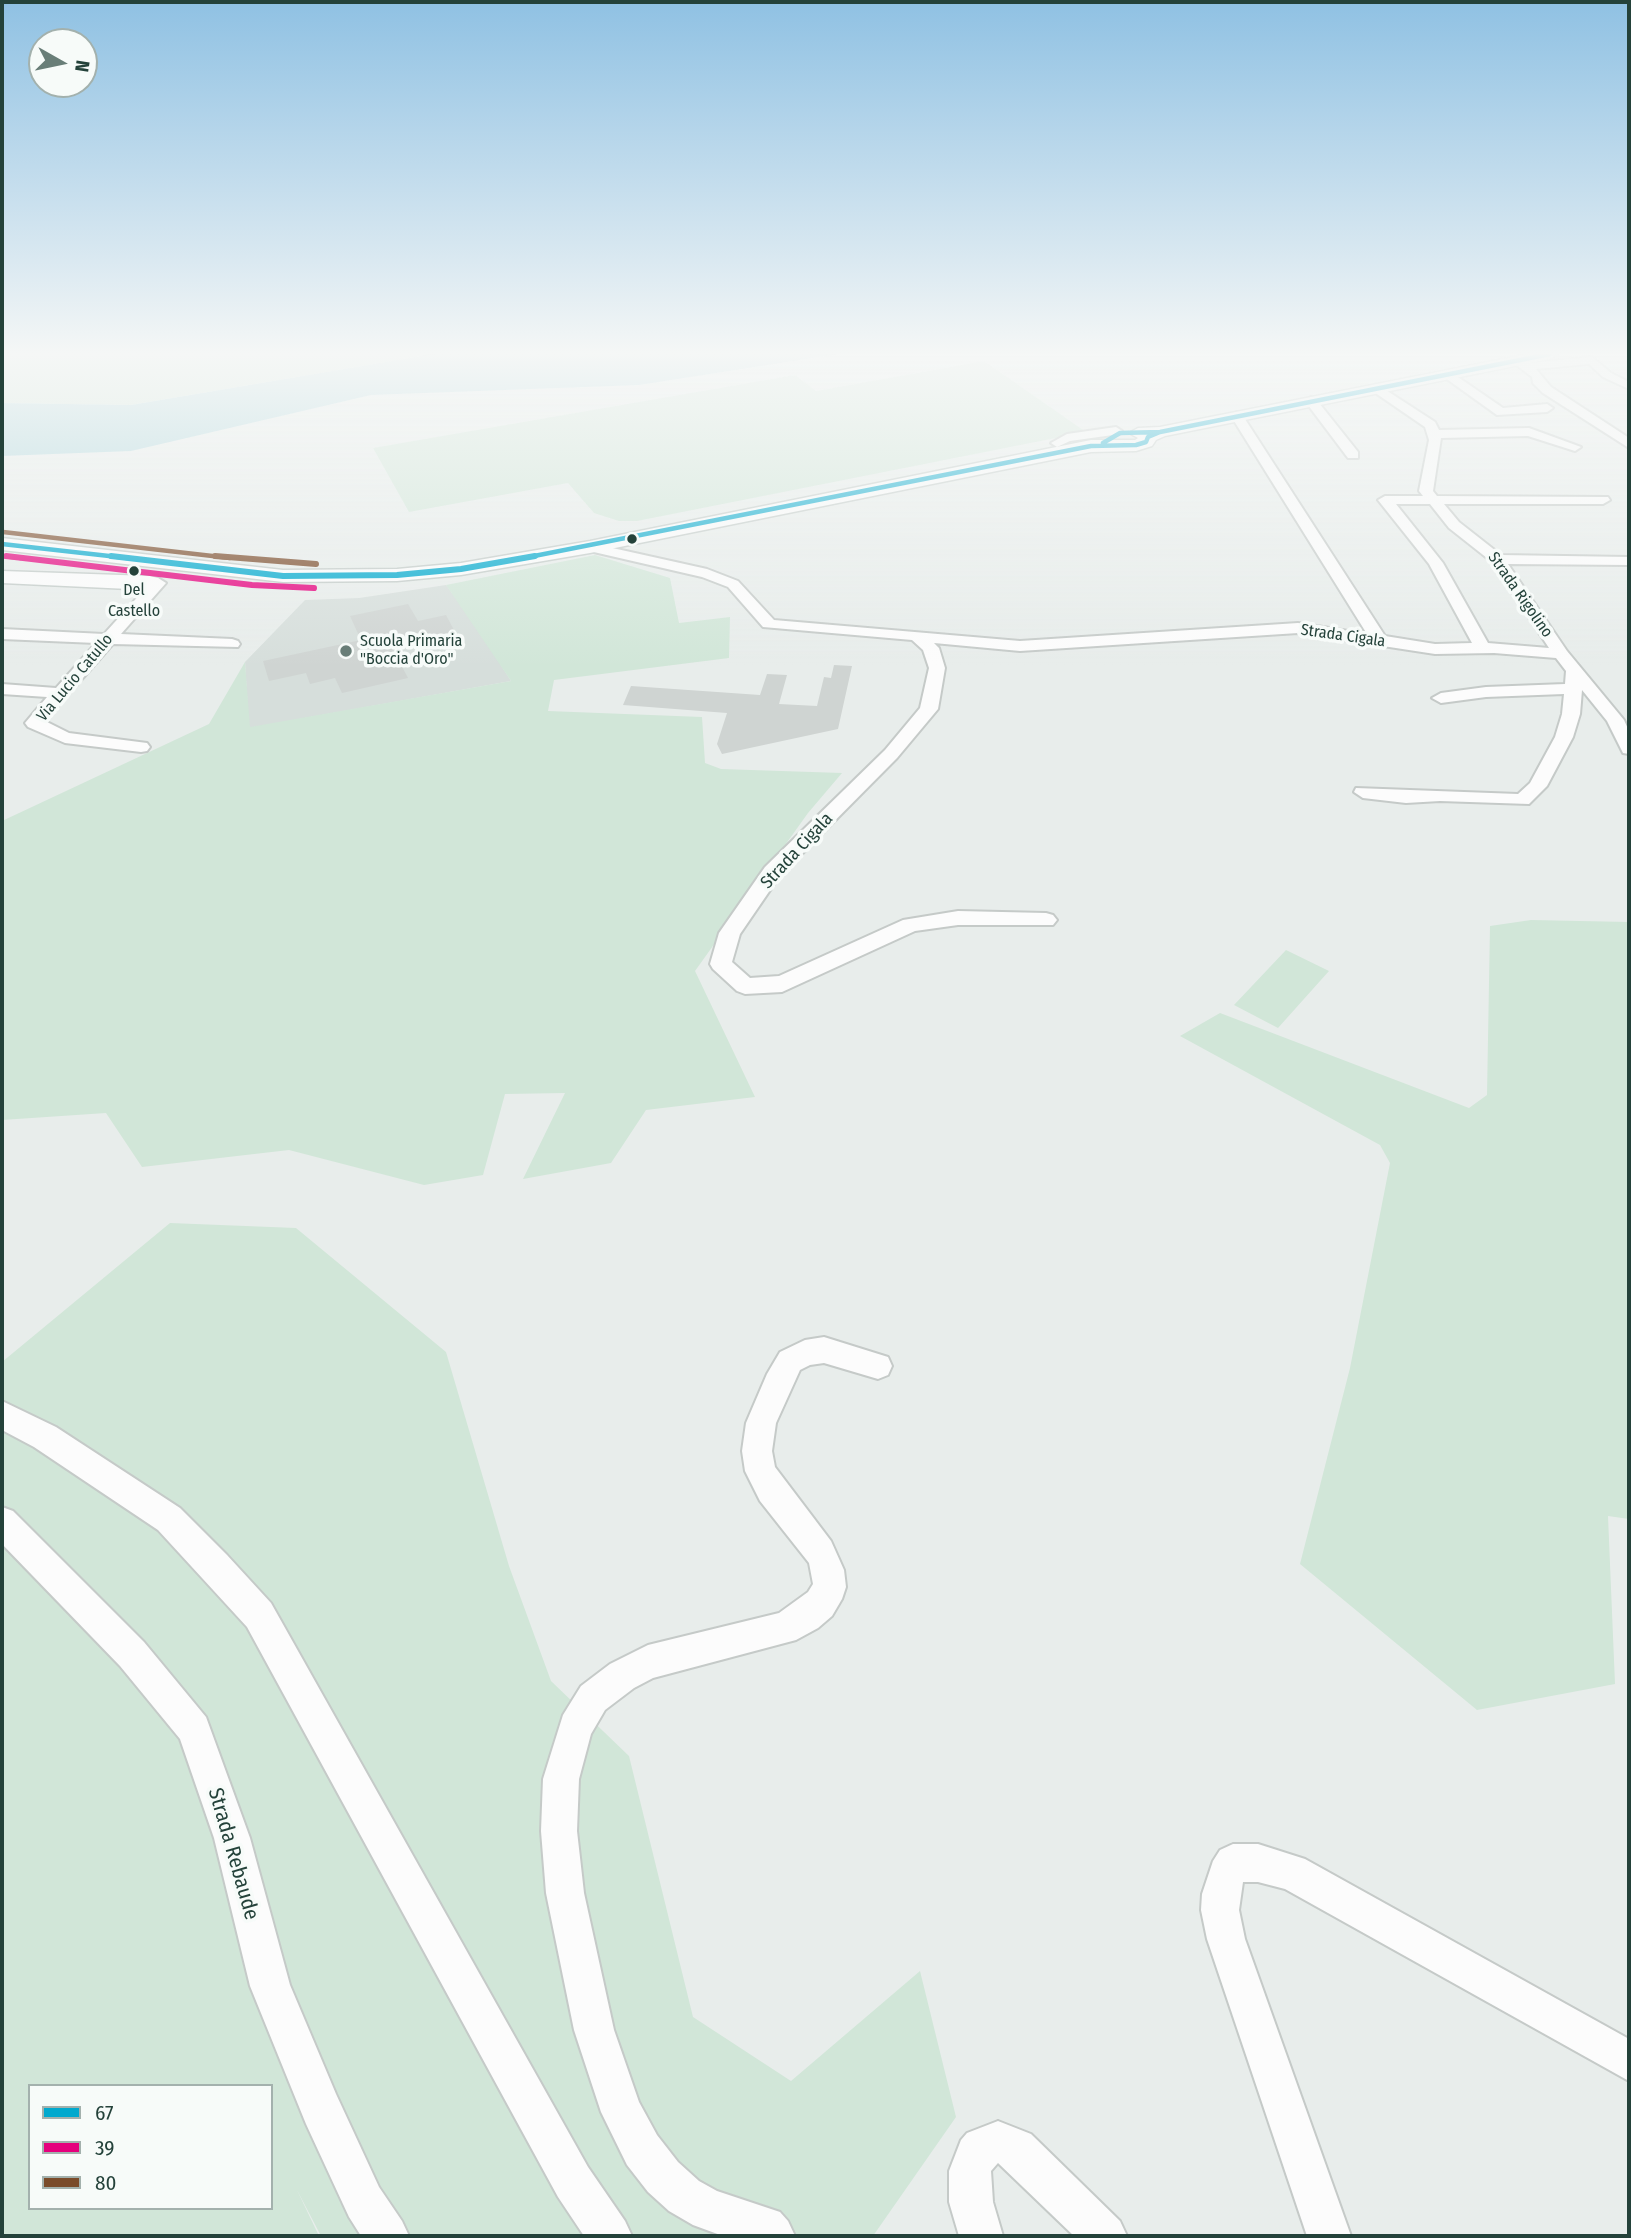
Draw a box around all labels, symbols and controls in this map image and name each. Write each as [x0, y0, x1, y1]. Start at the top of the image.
north arrow [28, 28, 98, 98]
text: N [70, 59, 95, 73]
unlabelled marker [625, 532, 639, 546]
street label: Strada Rigolino [1484, 549, 1556, 641]
marker: Del Castello [127, 564, 141, 578]
place label: Del Castello [108, 581, 160, 619]
street label: Strada Cigala [1299, 621, 1387, 651]
street label: Via Lucio Catullo [33, 630, 117, 726]
place label: Scuola Primaria "Boccia d'Oro" [360, 632, 462, 670]
marker: Scuola Primaria "Boccia d'Oro" [338, 643, 354, 659]
street label: Strada Cigala [756, 809, 838, 893]
street label: Strada Rebaude [202, 1785, 264, 1923]
legend [28, 2084, 273, 2210]
text: 67 [95, 2100, 114, 2126]
text: 39 [95, 2135, 114, 2161]
text: 80 [95, 2170, 116, 2196]

